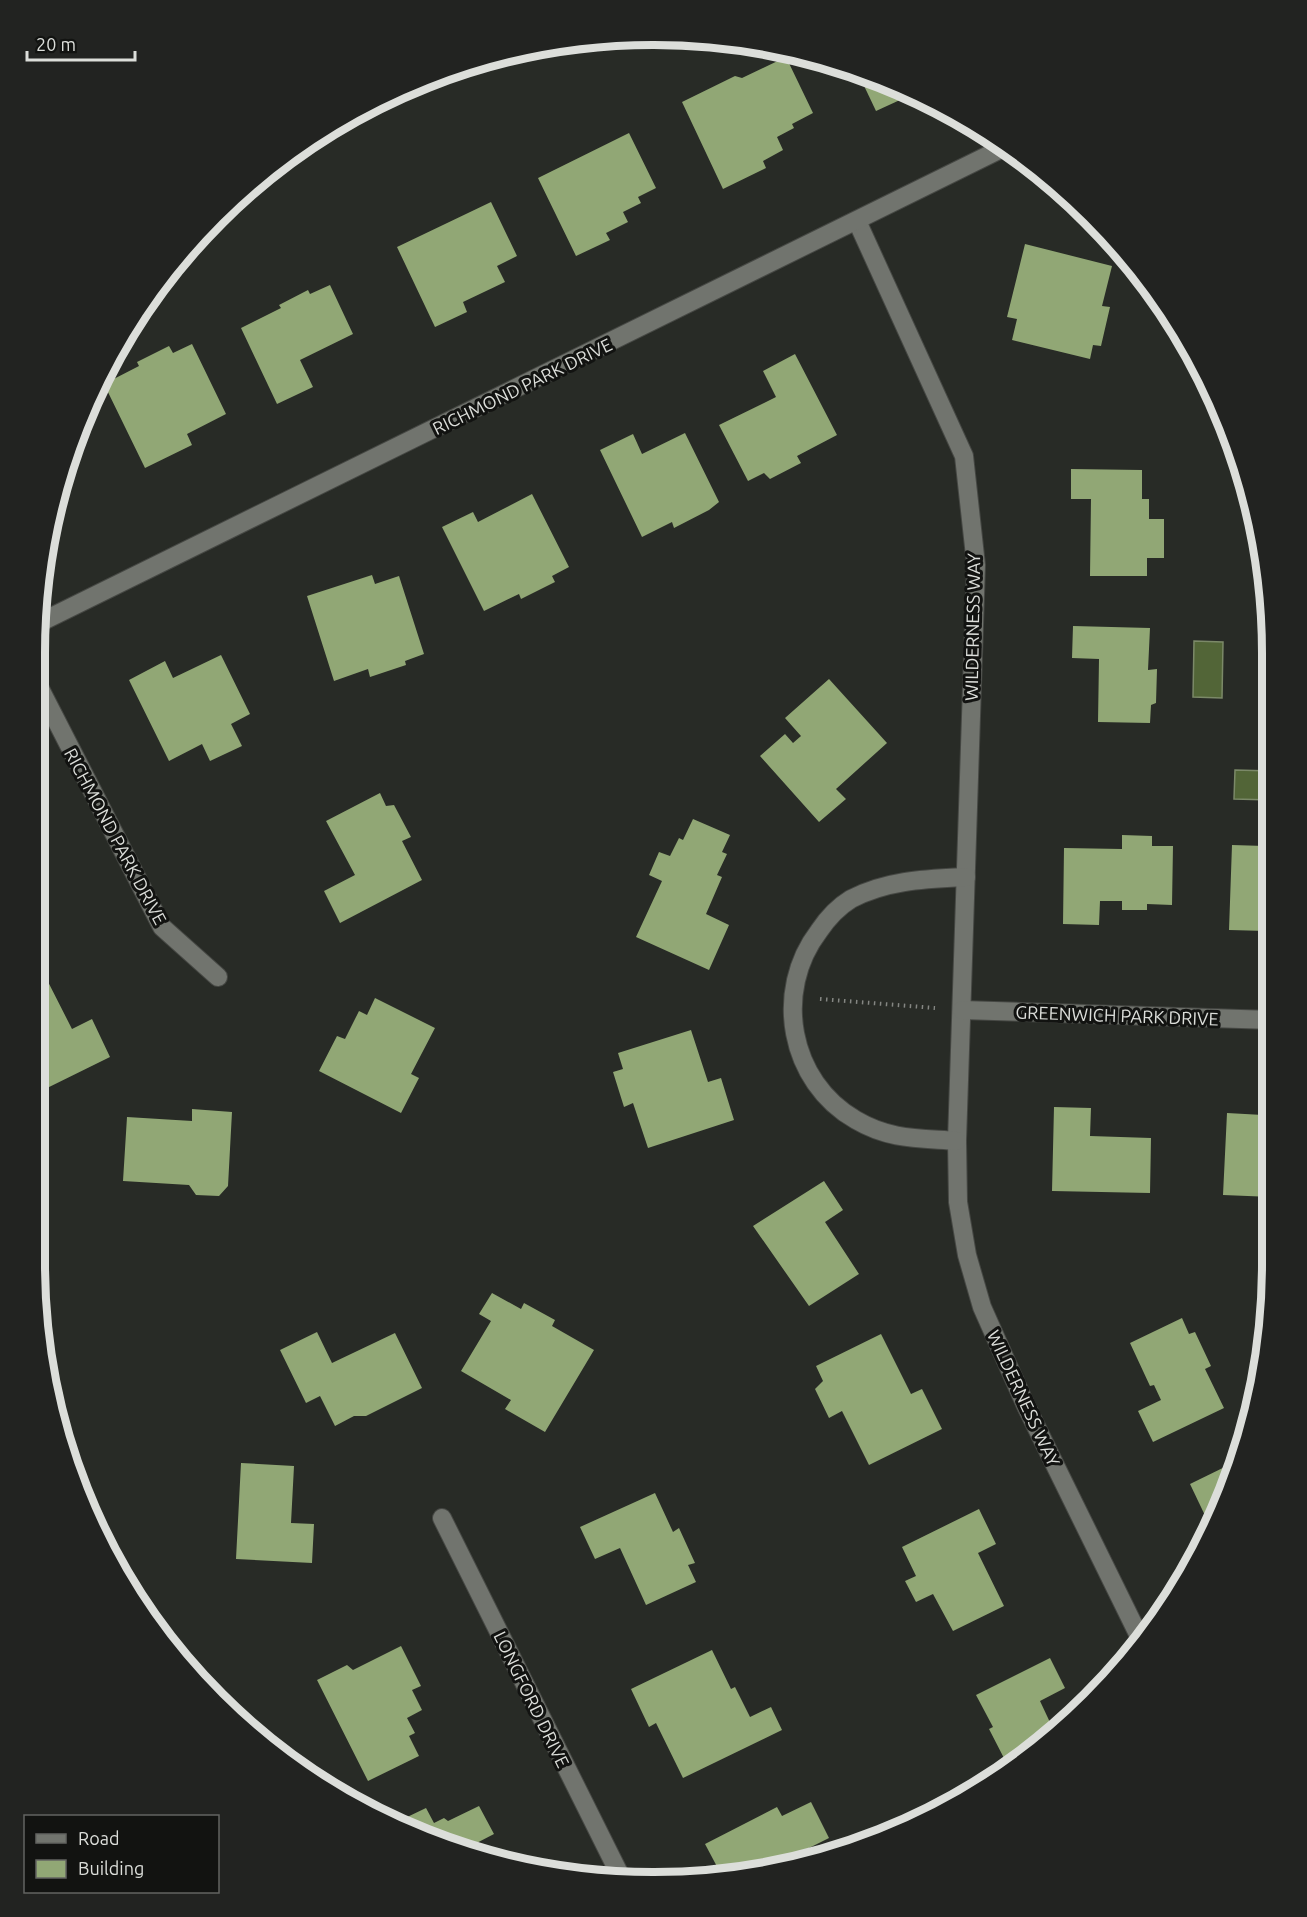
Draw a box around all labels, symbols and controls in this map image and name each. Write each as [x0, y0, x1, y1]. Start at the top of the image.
scale bar [27, 24, 135, 62]
text: 20 m [36, 34, 76, 54]
street label: RICHMOND PARK DRIVE [429, 334, 615, 438]
street label: WILDERNESS WAY [961, 552, 983, 701]
street label: RICHMOND PARK DRIVE [61, 744, 171, 928]
street label: GREENWICH PARK DRIVE [1015, 1001, 1219, 1029]
street label: WILDERNESS WAY [984, 1327, 1065, 1470]
street label: LONGFORD DRIVE [490, 1628, 574, 1770]
legend [24, 1815, 219, 1893]
text: Road [78, 1828, 120, 1848]
text: Building [78, 1858, 144, 1878]

